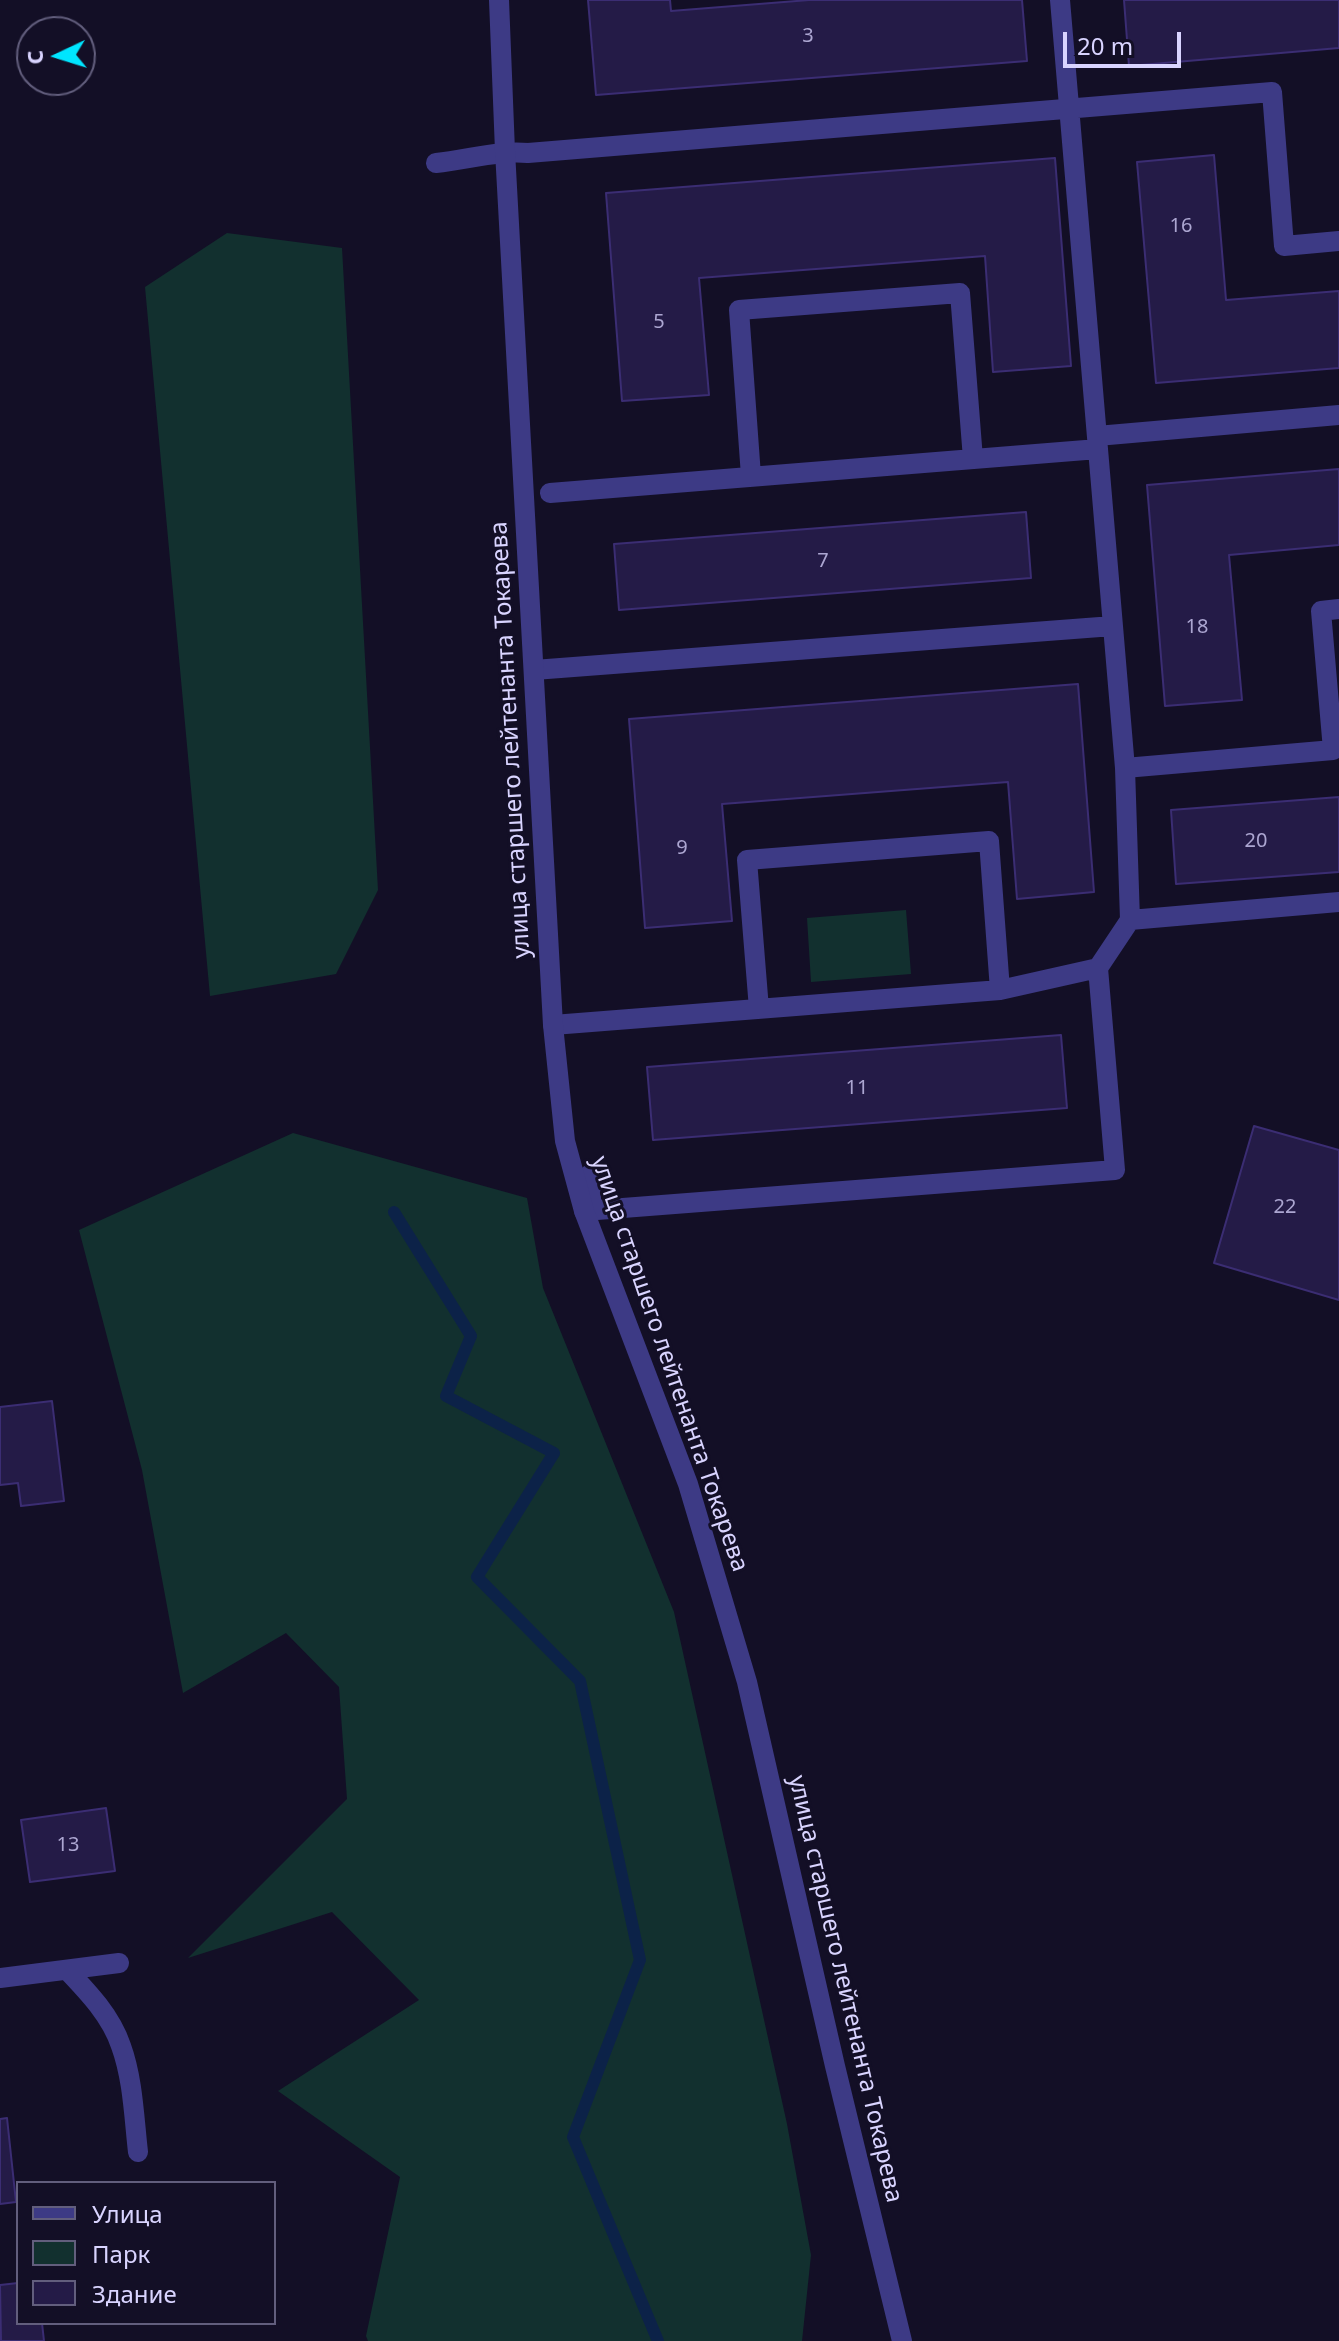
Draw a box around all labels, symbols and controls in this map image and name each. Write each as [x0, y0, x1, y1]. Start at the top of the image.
north arrow [16, 16, 96, 96]
scale bar [1067, 16, 1185, 66]
house number: 3 [802, 24, 814, 48]
text: 20 m [1077, 29, 1133, 62]
text: С [19, 49, 50, 66]
house number: 16 [1170, 214, 1192, 238]
house number: 5 [653, 310, 665, 334]
street label: улица старшего лейтенанта Токарева [485, 521, 537, 959]
house number: 7 [817, 549, 829, 573]
house number: 18 [1186, 615, 1208, 639]
house number: 20 [1245, 829, 1267, 853]
house number: 9 [676, 836, 688, 860]
house number: 11 [846, 1076, 868, 1100]
street label: улица старшего лейтенанта Токарева [584, 1152, 754, 1576]
house number: 22 [1274, 1195, 1296, 1219]
street label: улица старшего лейтенанта Токарева [782, 1773, 908, 2205]
house number: 13 [57, 1833, 79, 1857]
legend [16, 2181, 276, 2325]
text: Улица [92, 2197, 163, 2230]
text: Парк [92, 2237, 150, 2270]
text: Здание [92, 2277, 177, 2310]

